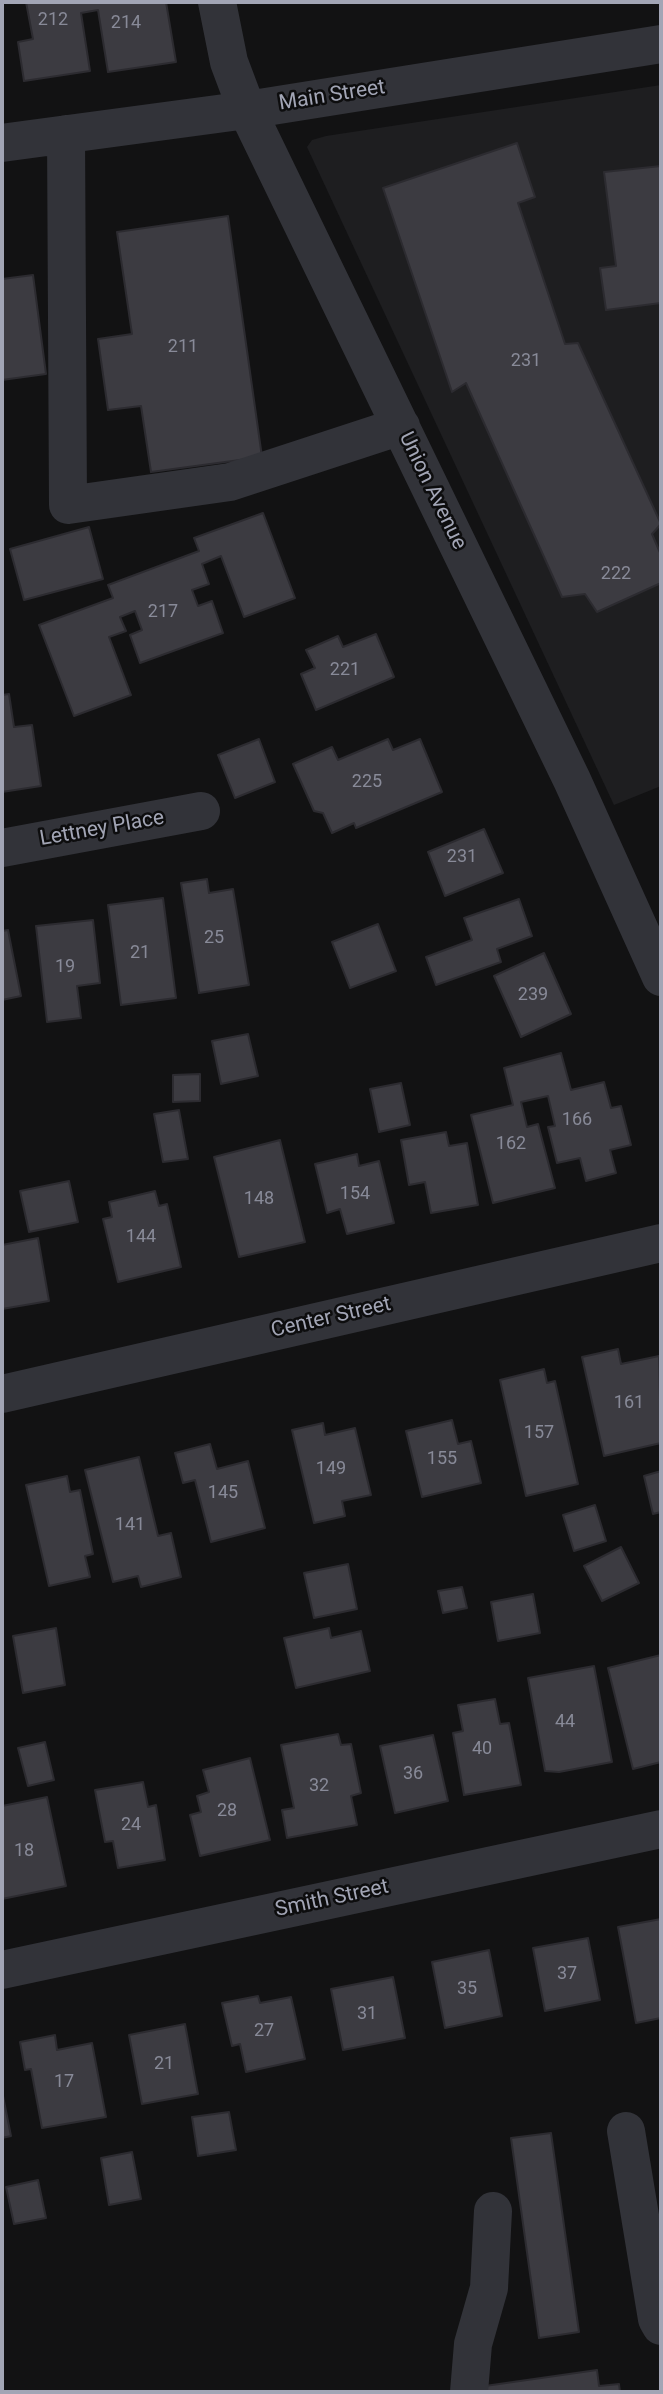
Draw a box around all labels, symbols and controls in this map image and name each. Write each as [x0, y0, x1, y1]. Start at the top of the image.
house number: 212 [38, 9, 68, 31]
house number: 214 [111, 12, 141, 34]
street label: Main Street [277, 75, 387, 117]
house number: 211 [168, 336, 198, 358]
house number: 231 [511, 350, 541, 372]
street label: Union Avenue [393, 428, 471, 554]
house number: 222 [601, 563, 631, 585]
house number: 217 [148, 601, 178, 623]
house number: 221 [330, 659, 360, 681]
house number: 225 [352, 771, 382, 793]
street label: Lettney Place [38, 806, 166, 852]
house number: 231 [447, 846, 477, 868]
house number: 25 [204, 927, 224, 949]
house number: 21 [130, 942, 150, 964]
house number: 19 [55, 956, 75, 978]
house number: 239 [518, 984, 548, 1006]
house number: 166 [562, 1109, 592, 1131]
house number: 162 [496, 1133, 526, 1155]
house number: 154 [340, 1183, 370, 1205]
house number: 148 [244, 1188, 274, 1210]
house number: 144 [126, 1226, 156, 1248]
street label: Center Street [269, 1292, 393, 1344]
house number: 161 [614, 1392, 644, 1414]
house number: 157 [524, 1422, 554, 1444]
house number: 155 [427, 1448, 457, 1470]
house number: 149 [316, 1458, 346, 1480]
house number: 145 [208, 1482, 238, 1504]
house number: 141 [115, 1514, 145, 1536]
house number: 44 [555, 1711, 575, 1733]
house number: 40 [472, 1738, 492, 1760]
house number: 36 [403, 1763, 423, 1785]
house number: 32 [309, 1775, 329, 1797]
house number: 28 [217, 1800, 237, 1822]
house number: 24 [121, 1814, 141, 1836]
house number: 18 [14, 1840, 34, 1862]
street label: Smith Street [273, 1875, 391, 1923]
house number: 37 [557, 1963, 577, 1985]
house number: 35 [457, 1978, 477, 2000]
house number: 31 [357, 2003, 377, 2025]
house number: 27 [254, 2020, 274, 2042]
house number: 21 [154, 2053, 174, 2075]
house number: 17 [54, 2071, 74, 2093]

